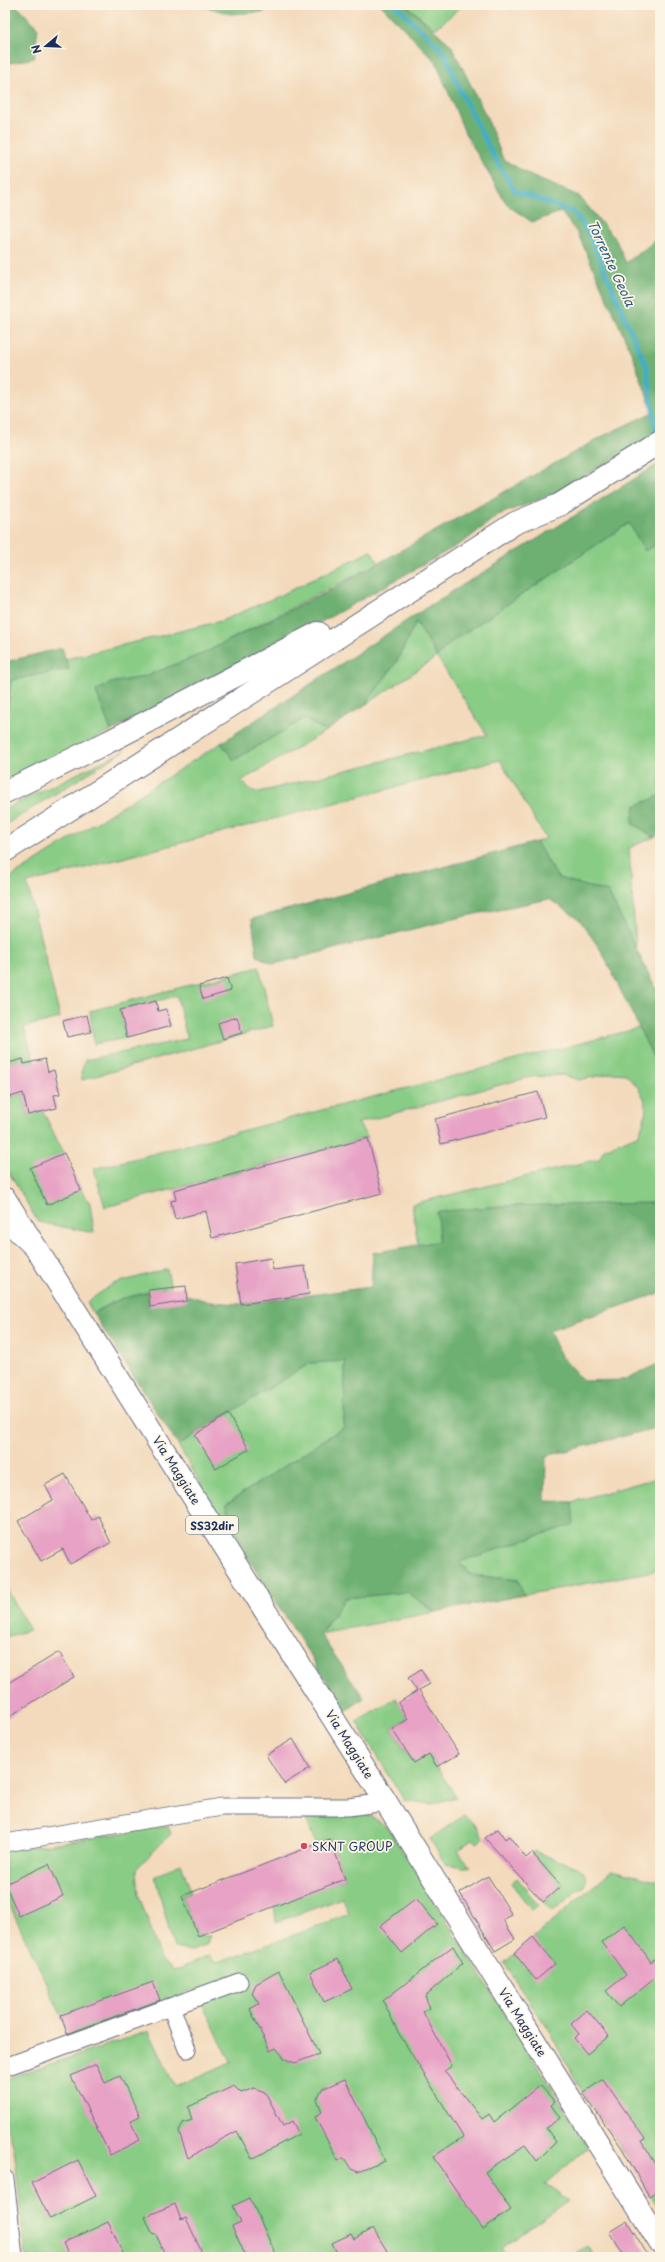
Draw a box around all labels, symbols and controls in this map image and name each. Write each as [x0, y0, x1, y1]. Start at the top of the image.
north arrow [26, 26, 66, 66]
text: N [27, 42, 46, 56]
water label: Torrente Geola [584, 217, 641, 310]
street label: Via Maggiate [149, 1432, 205, 1508]
road number: SS32dir [186, 1516, 238, 1534]
street label: Via Maggiate [322, 1706, 378, 1782]
place label: SKNT GROUP [312, 1837, 392, 1855]
marker: SKNT GROUP [299, 1841, 309, 1851]
street label: Via Maggiate [495, 1984, 551, 2060]

